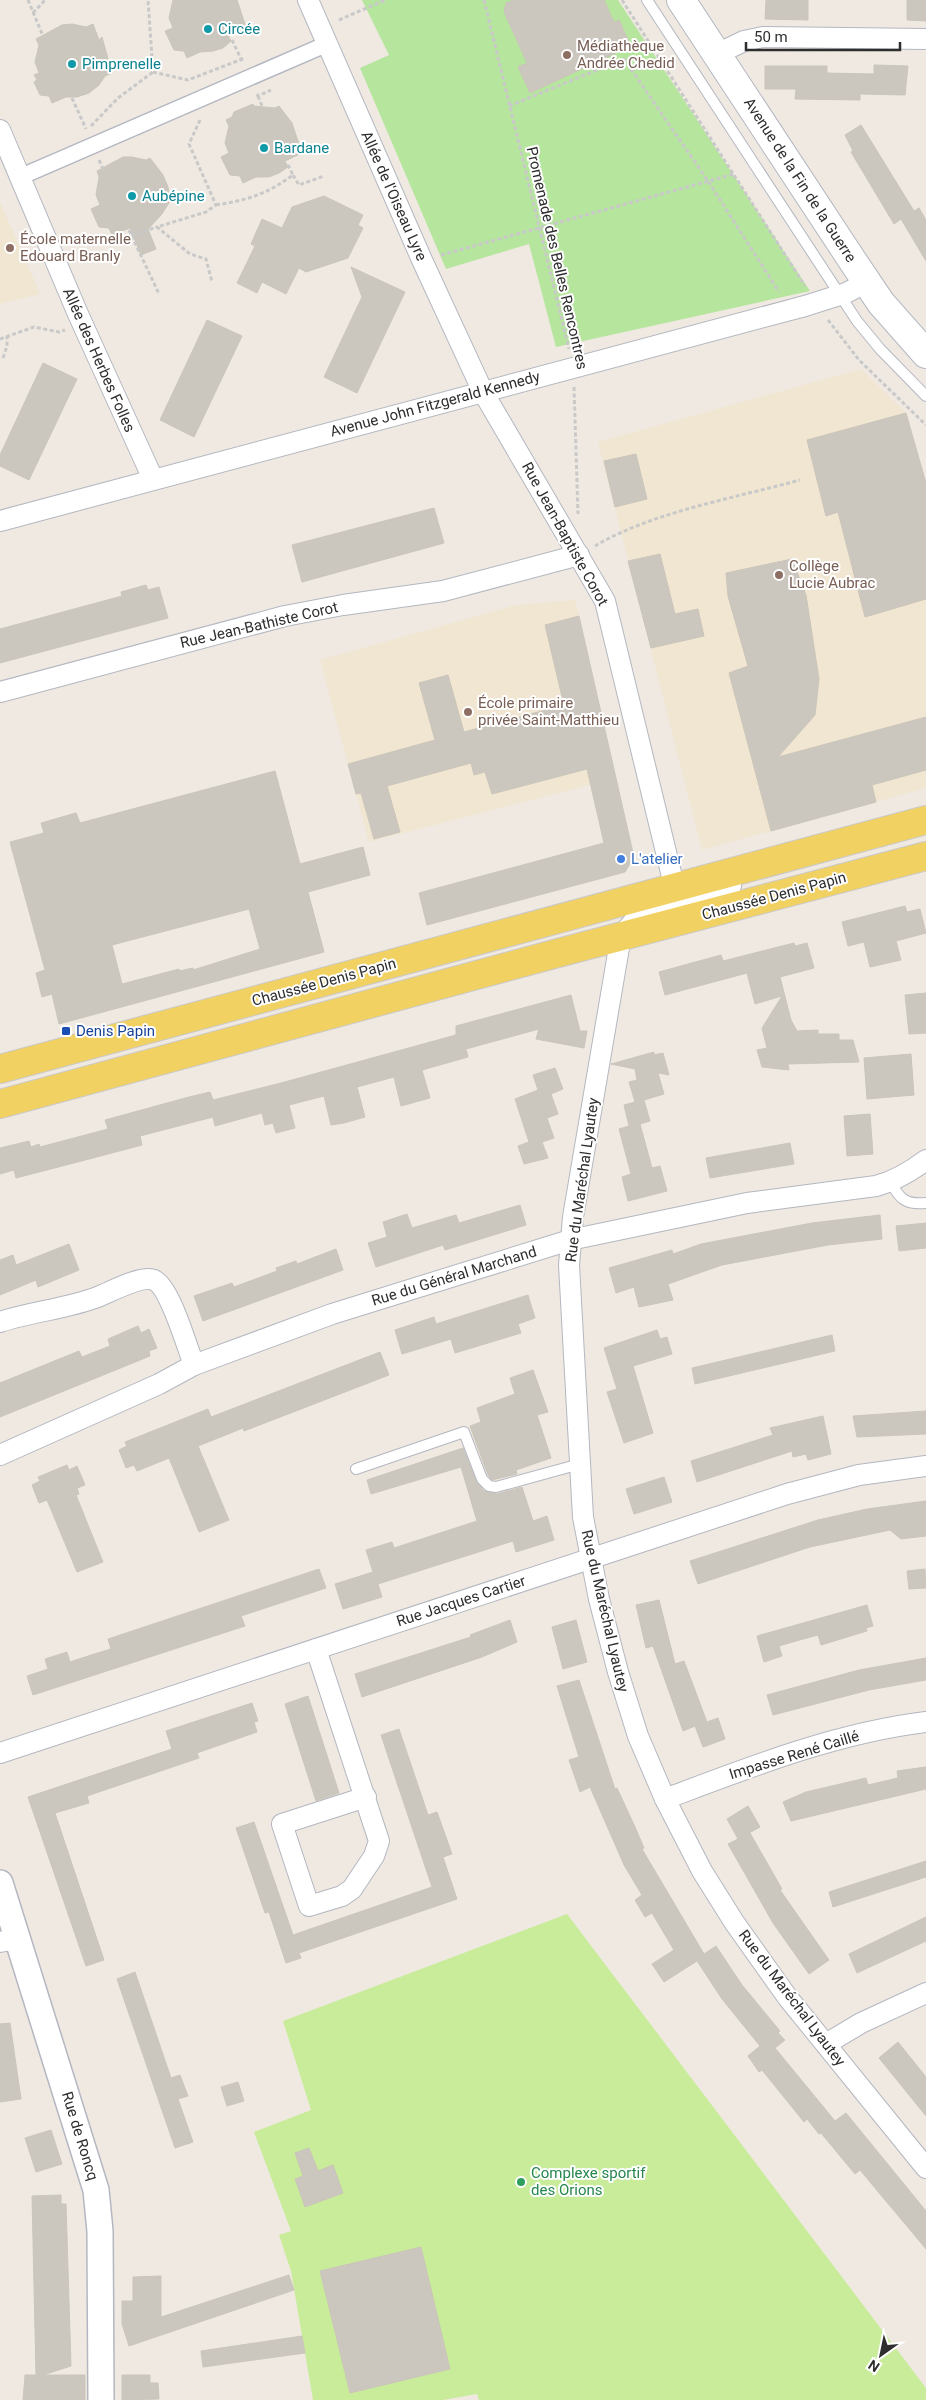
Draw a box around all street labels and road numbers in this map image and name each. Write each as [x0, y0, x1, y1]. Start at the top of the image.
street label: Avenue de la Fin de la Guerre [740, 94, 860, 266]
street label: Allée de l'Oiseau Lyre [357, 128, 431, 264]
street label: Promenade des Belles Rencontres [523, 145, 591, 371]
street label: Allée des Herbes Folles [59, 285, 139, 435]
street label: Avenue John Fitzgerald Kennedy [328, 367, 542, 441]
street label: Rue Jean-Baptiste Corot [518, 459, 612, 609]
street label: Rue Jean-Bathiste Corot [178, 598, 340, 652]
street label: Chaussée Denis Papin [700, 868, 848, 924]
street label: Chaussée Denis Papin [250, 954, 398, 1010]
street label: Rue du Maréchal Lyautey [562, 1097, 602, 1263]
street label: Rue du Général Marchand [369, 1242, 539, 1310]
street label: Rue du Maréchal Lyautey [578, 1528, 632, 1694]
street label: Rue Jacques Cartier [394, 1572, 528, 1630]
street label: Impasse René Caillé [727, 1727, 861, 1783]
street label: Rue du Maréchal Lyautey [735, 1926, 849, 2070]
street label: Rue de Roncq [58, 2089, 102, 2183]

